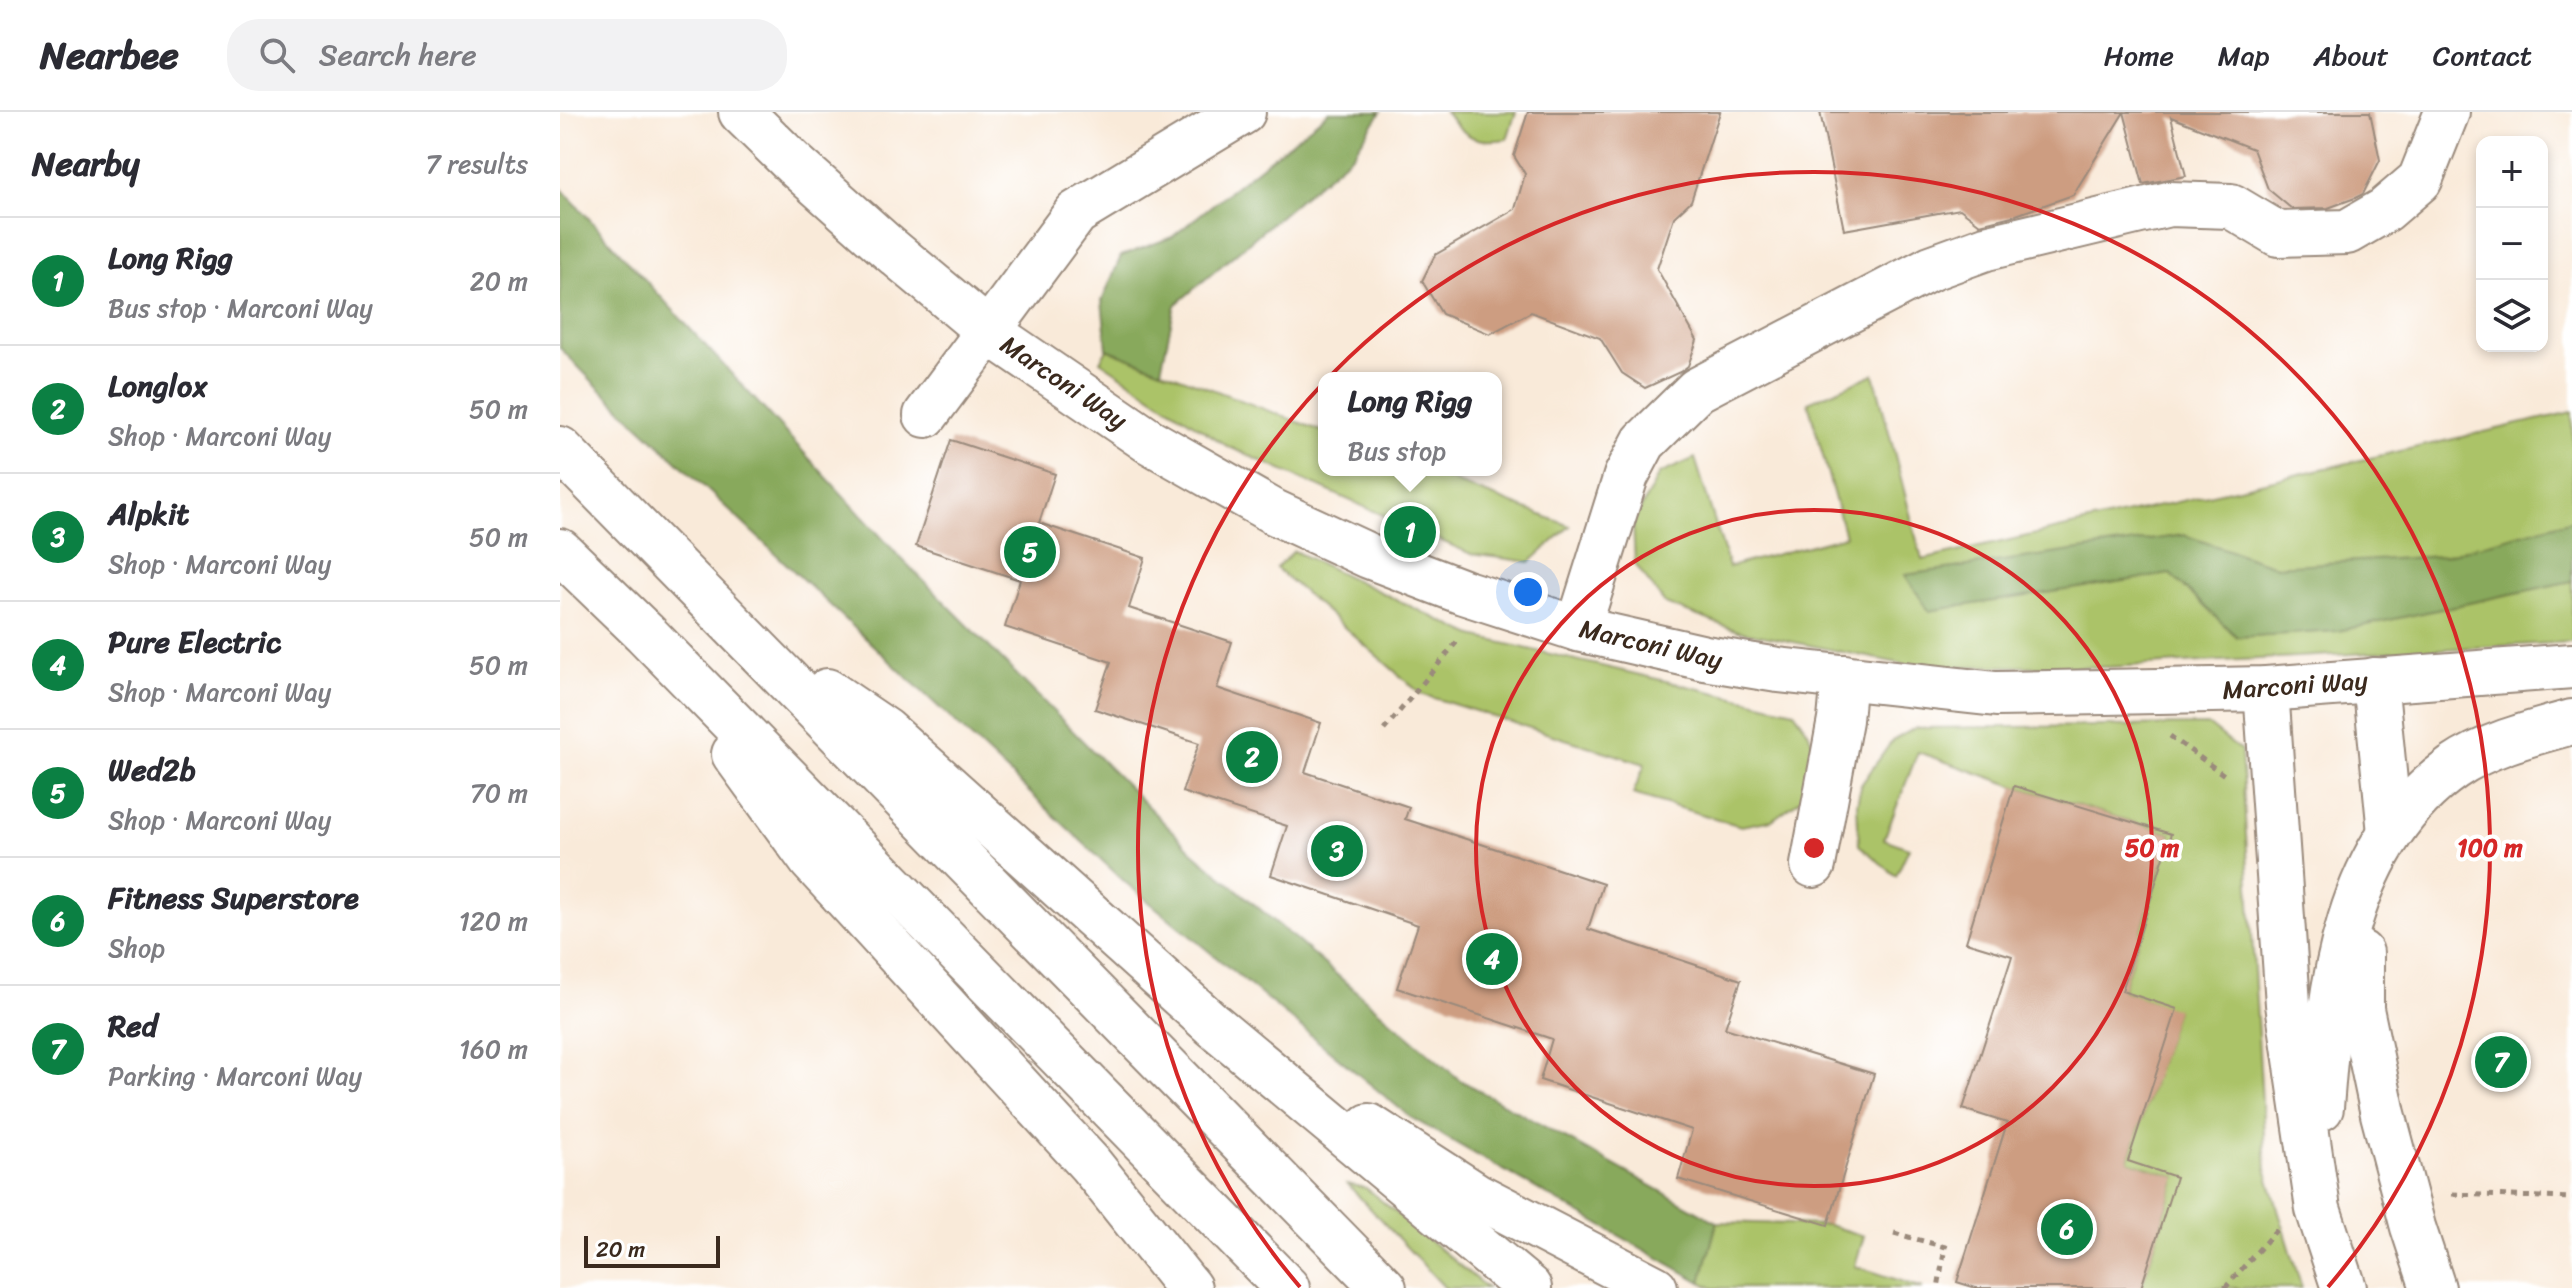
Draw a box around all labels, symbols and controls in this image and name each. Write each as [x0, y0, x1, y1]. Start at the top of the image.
search box [227, 19, 787, 91]
text: Nearbee [40, 22, 179, 89]
text: Search here [319, 28, 477, 82]
text: Home [2104, 31, 2174, 80]
text: Map [2218, 31, 2269, 80]
text: About [2313, 31, 2389, 80]
text: Contact [2433, 31, 2532, 80]
icon: search [255, 33, 299, 77]
text: Nearby [32, 134, 140, 194]
map controls [2476, 136, 2548, 352]
button: + [2476, 136, 2548, 208]
text: 7 results [426, 141, 528, 187]
button: − [2476, 208, 2548, 280]
text: Long Rigg [108, 231, 233, 285]
text: 1 [52, 258, 64, 304]
text: 20 m [470, 258, 528, 304]
button: layers [2476, 280, 2548, 352]
text: Bus stop · Marconi Way [108, 285, 373, 331]
street label: Marconi Way [991, 322, 1138, 442]
text: Longlox [108, 359, 208, 413]
popup [1318, 372, 1502, 476]
text: Long Rigg [1347, 374, 1473, 428]
text: 2 [50, 386, 66, 432]
text: 50 m [469, 386, 528, 432]
text: Shop · Marconi Way [108, 413, 331, 459]
text: Bus stop [1347, 428, 1446, 474]
text: Alpkit [108, 487, 189, 541]
pin: 1 [1384, 502, 1436, 562]
text: 3 [51, 514, 65, 560]
text: 50 m [469, 514, 528, 560]
pin: 5 [1004, 522, 1056, 582]
text: Shop · Marconi Way [108, 541, 331, 587]
your location [1508, 572, 1548, 612]
street label: Marconi Way [1575, 605, 1728, 683]
text: Pure Electric [108, 615, 281, 669]
text: 4 [50, 642, 66, 688]
text: 50 m [469, 642, 528, 688]
street label: Marconi Way [2221, 657, 2370, 713]
text: Shop · Marconi Way [108, 669, 331, 715]
pin: 2 [1226, 727, 1278, 787]
text: Wed2b [108, 743, 196, 797]
text: 5 [50, 770, 66, 816]
text: 70 m [470, 770, 528, 816]
text: Shop · Marconi Way [108, 797, 331, 843]
pin: 3 [1311, 821, 1363, 881]
text: 50 m [2125, 827, 2180, 869]
text: 100 m [2457, 827, 2523, 869]
centre of rings [1800, 834, 1828, 862]
text: Fitness Superstore [108, 871, 359, 925]
text: 6 [51, 898, 65, 944]
text: 120 m [459, 898, 528, 944]
text: Shop [108, 925, 165, 971]
pin: 4 [1466, 929, 1518, 989]
text: Red [108, 999, 157, 1053]
text: 7 [51, 1026, 65, 1072]
text: 160 m [459, 1026, 528, 1072]
pin: 7 [2475, 1032, 2527, 1092]
text: Parking · Marconi Way [108, 1053, 362, 1099]
pin: 6 [2041, 1199, 2093, 1259]
text: 20 m [596, 1230, 645, 1269]
scale bar [584, 1232, 720, 1268]

